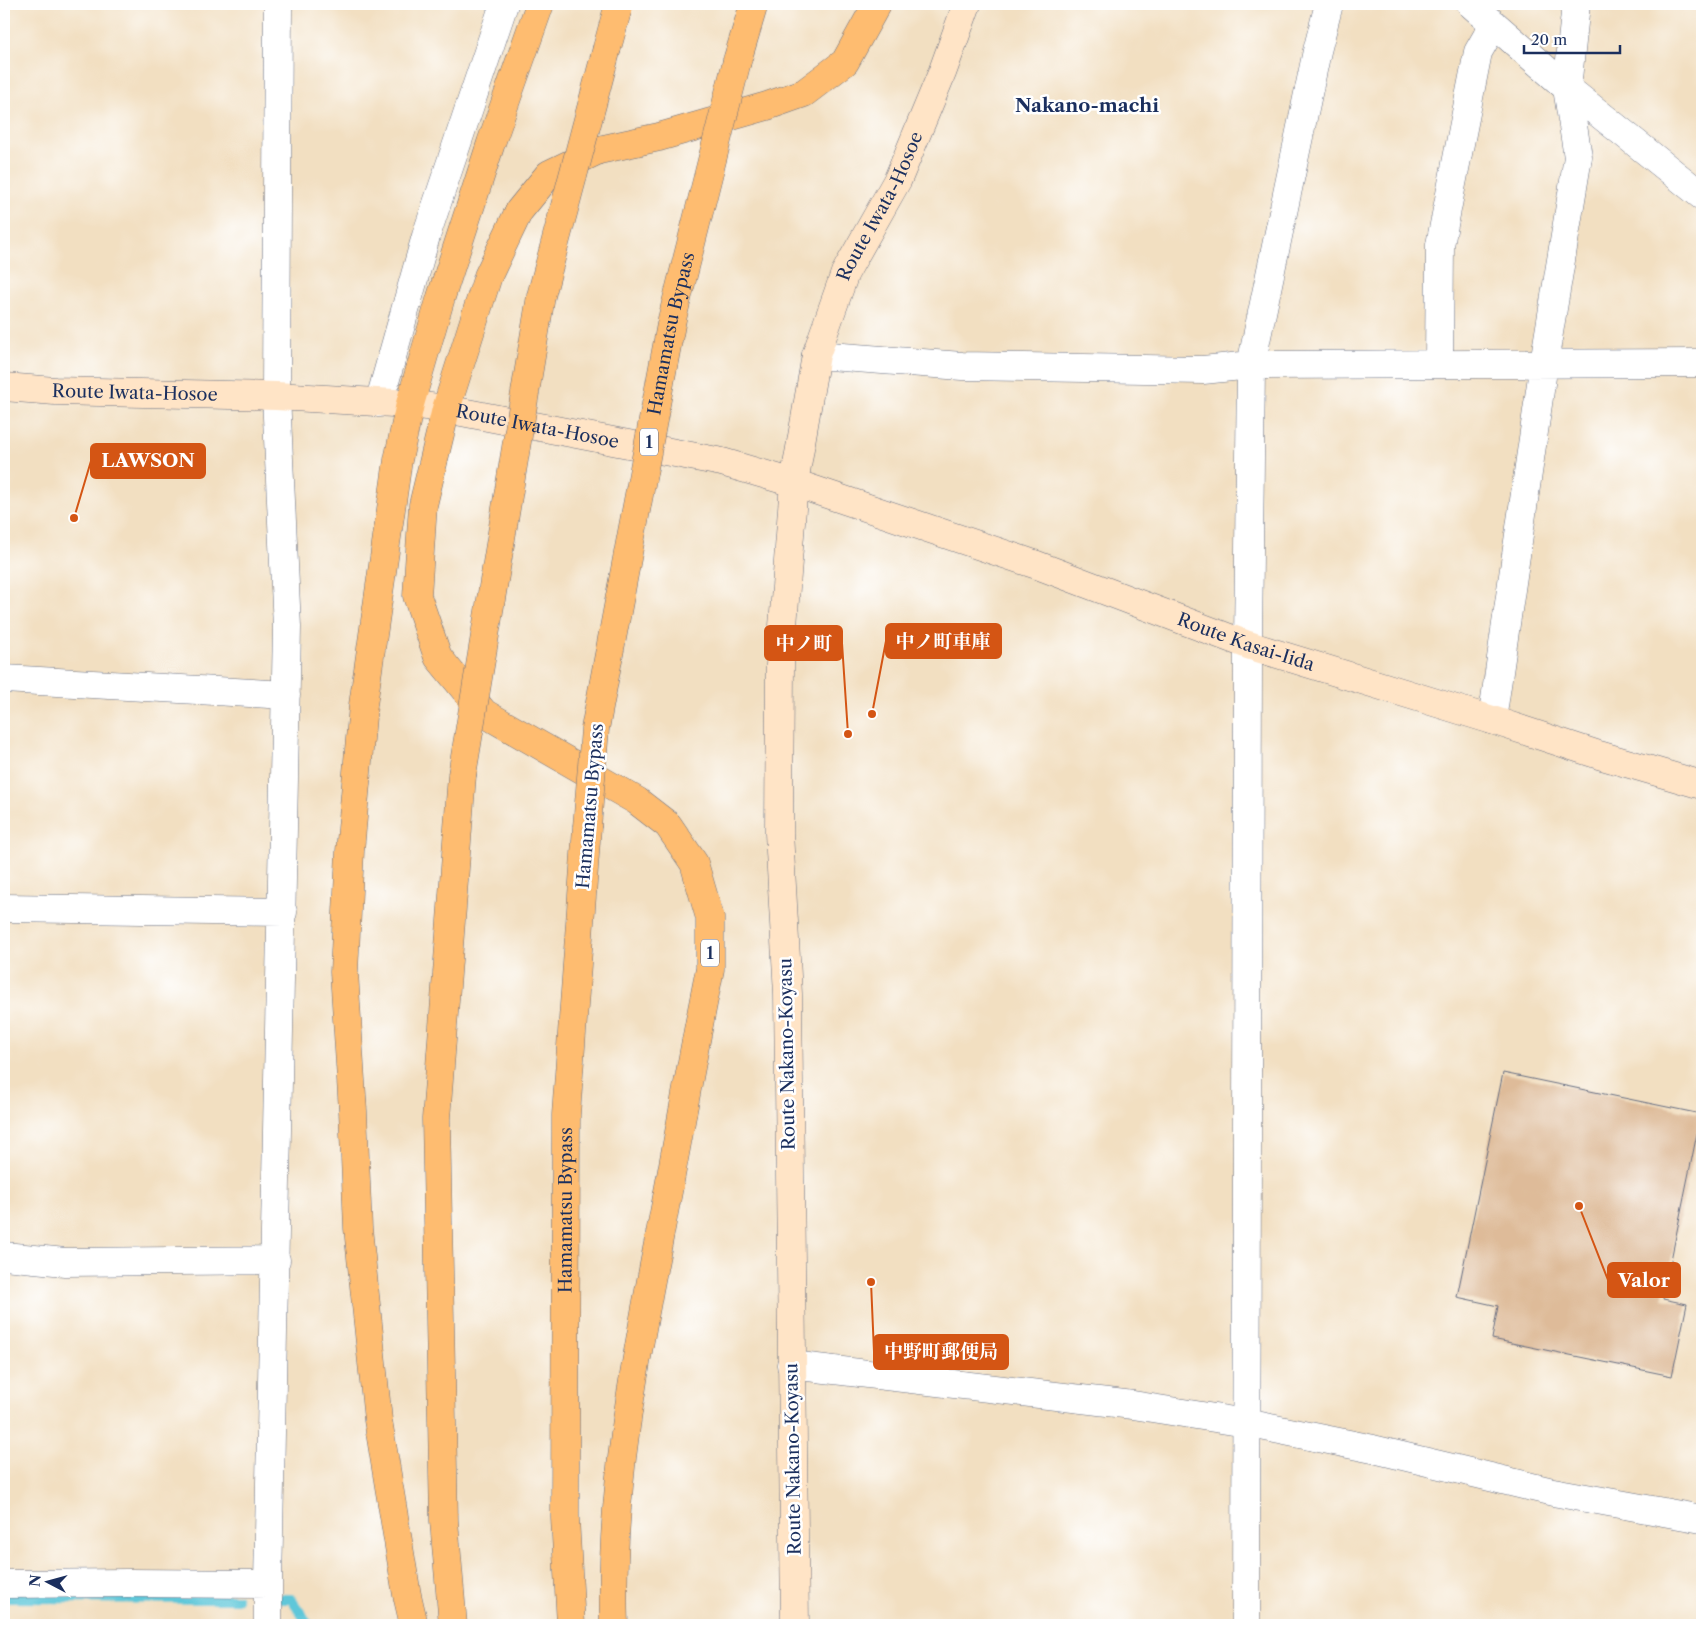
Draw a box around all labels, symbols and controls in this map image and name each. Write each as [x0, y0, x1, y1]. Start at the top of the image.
scale bar [1524, 22, 1620, 54]
text: 20 m [1531, 30, 1567, 49]
district label: Nakano-machi [1015, 94, 1159, 117]
street label: Route Iwata-Hosoe [832, 128, 927, 284]
street label: Hamamatsu Bypass [643, 250, 699, 417]
street label: Route Iwata-Hosoe [52, 380, 218, 406]
street label: Route Iwata-Hosoe [454, 400, 621, 453]
road number: 1 [640, 428, 658, 456]
callout: LAWSON [91, 444, 205, 478]
text: LAWSON [101, 449, 195, 472]
street label: Route Kasai-Iida [1174, 608, 1318, 676]
callout: 中ノ町車庫 [886, 624, 1001, 658]
callout: 中ノ町 [765, 626, 842, 660]
text: 中ノ町車庫 [895, 630, 991, 653]
text: 中ノ町 [775, 632, 833, 655]
street label: Hamamatsu Bypass [572, 722, 608, 890]
road number: 1 [701, 940, 719, 966]
street label: Route Nakano-Koyasu [774, 958, 800, 1150]
street label: Hamamatsu Bypass [555, 1127, 577, 1293]
callout: Valor [1608, 1263, 1680, 1297]
text: Valor [1617, 1269, 1671, 1292]
callout: 中野町郵便局 [874, 1335, 1008, 1369]
text: 中野町郵便局 [884, 1340, 998, 1363]
street label: Route Nakano-Koyasu [780, 1363, 806, 1555]
north arrow [22, 1556, 72, 1606]
text: N [25, 1574, 45, 1588]

